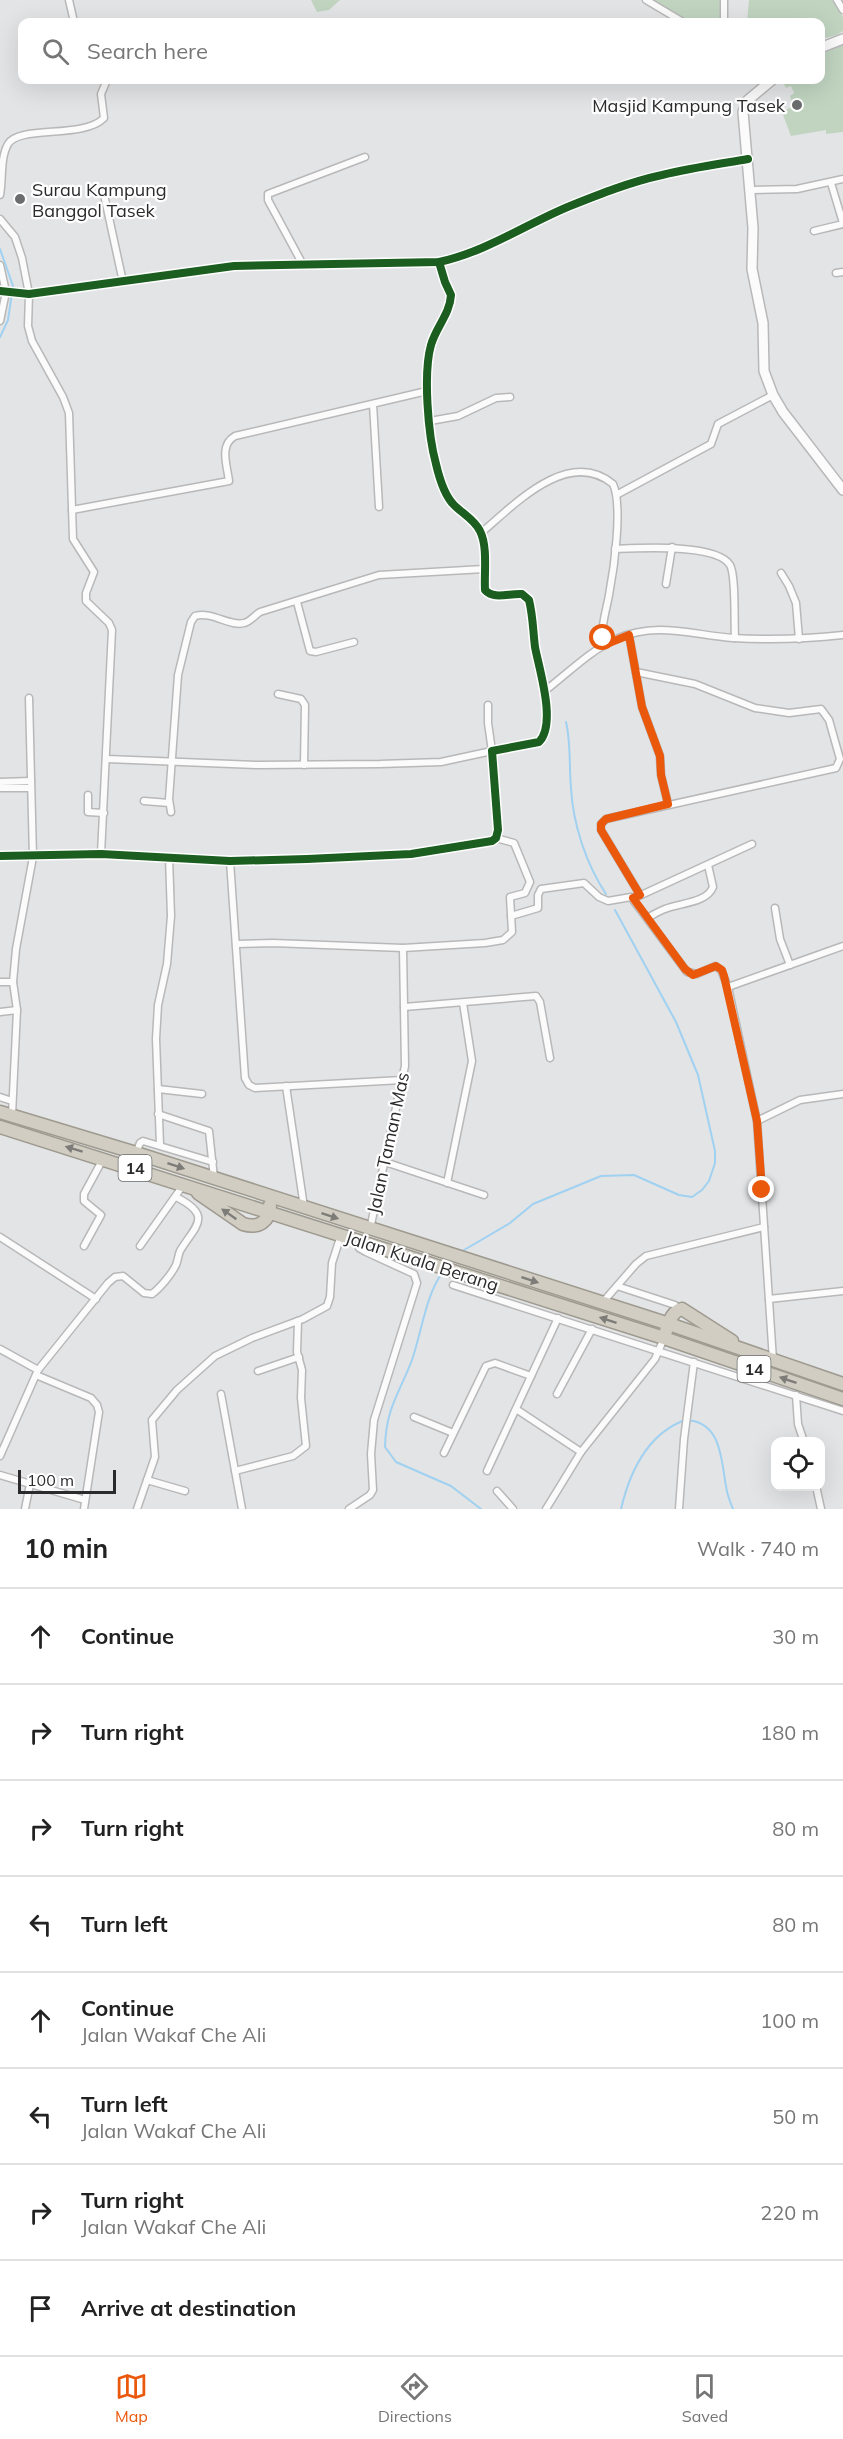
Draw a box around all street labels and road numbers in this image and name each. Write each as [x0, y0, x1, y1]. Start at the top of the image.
street label: Jalan Taman Mas [362, 1070, 414, 1216]
road number: 14 [118, 1155, 152, 1181]
street label: Jalan Kuala Berang [342, 1225, 502, 1297]
road number: 14 [738, 1356, 771, 1382]

